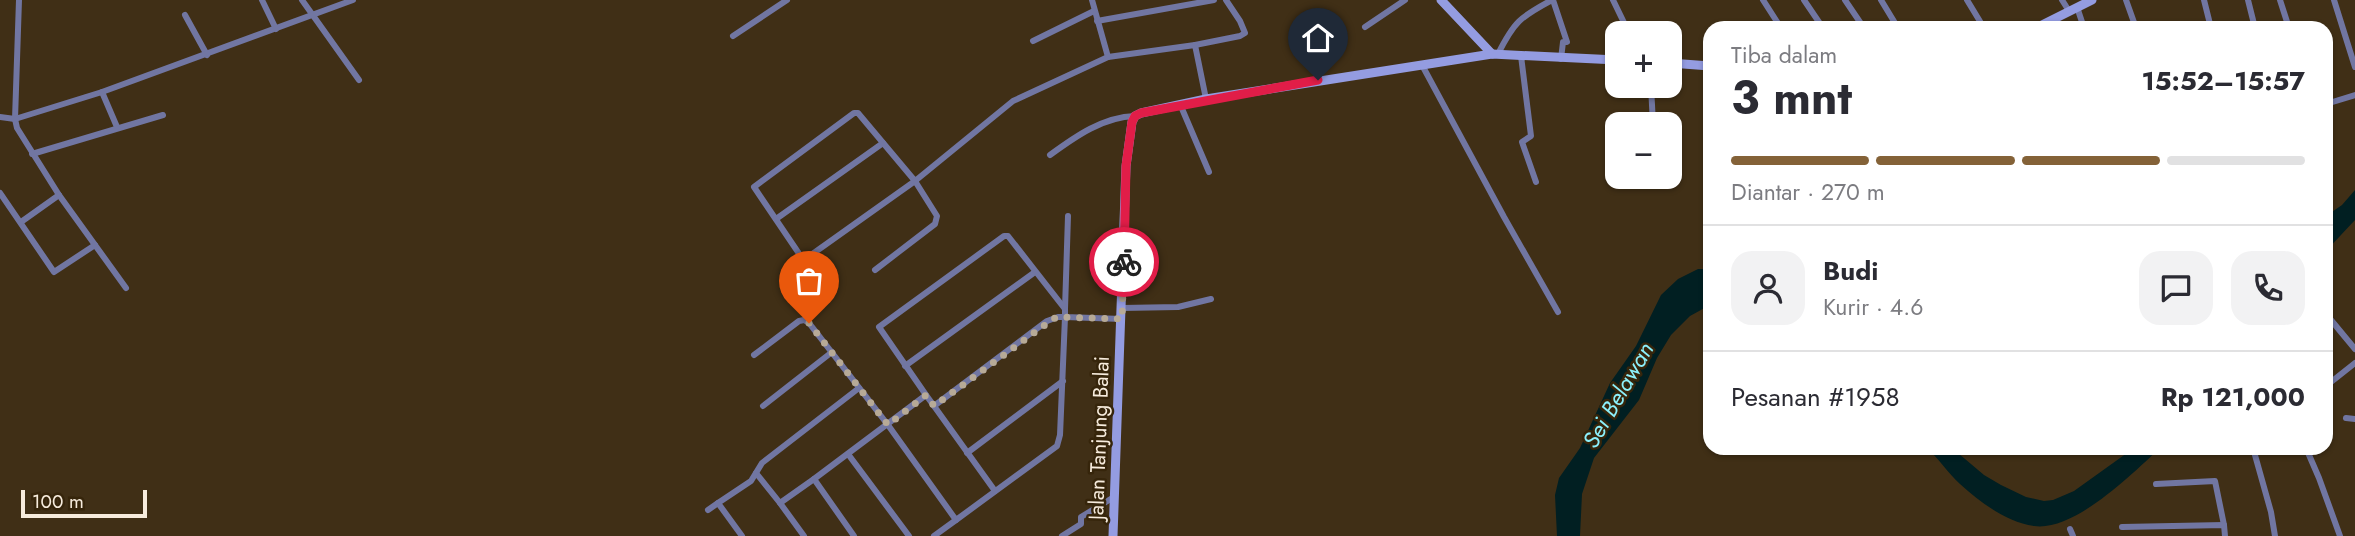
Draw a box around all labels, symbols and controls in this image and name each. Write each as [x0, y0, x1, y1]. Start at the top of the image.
pin [1288, 8, 1348, 80]
icon: home [1299, 19, 1337, 57]
map controls [1605, 21, 1682, 189]
button: + [1605, 21, 1682, 98]
text: Tiba dalam [1731, 38, 1837, 72]
text: 15:52–15:57 [2142, 62, 2305, 100]
text: 3 mnt [1731, 65, 1852, 131]
button: − [1605, 112, 1682, 189]
text: Diantar · 270 m [1731, 175, 1885, 209]
courier [1089, 227, 1159, 297]
icon: bike [1105, 243, 1143, 281]
pin [779, 251, 839, 323]
button: person [1731, 251, 1805, 325]
button: chat [2139, 251, 2213, 325]
button: phone [2231, 251, 2305, 325]
text: Budi [1823, 252, 1878, 290]
icon: bag [790, 262, 828, 300]
text: Kurir · 4.6 [1823, 290, 1923, 324]
water label: Sei Belawan [1574, 336, 1662, 454]
street label: Jalan Tanjung Balai [1081, 356, 1117, 523]
text: Pesanan #1958 [1731, 378, 1900, 416]
text: Rp 121,000 [2161, 378, 2305, 416]
scale bar [21, 487, 147, 519]
text: 100 m [32, 488, 84, 515]

